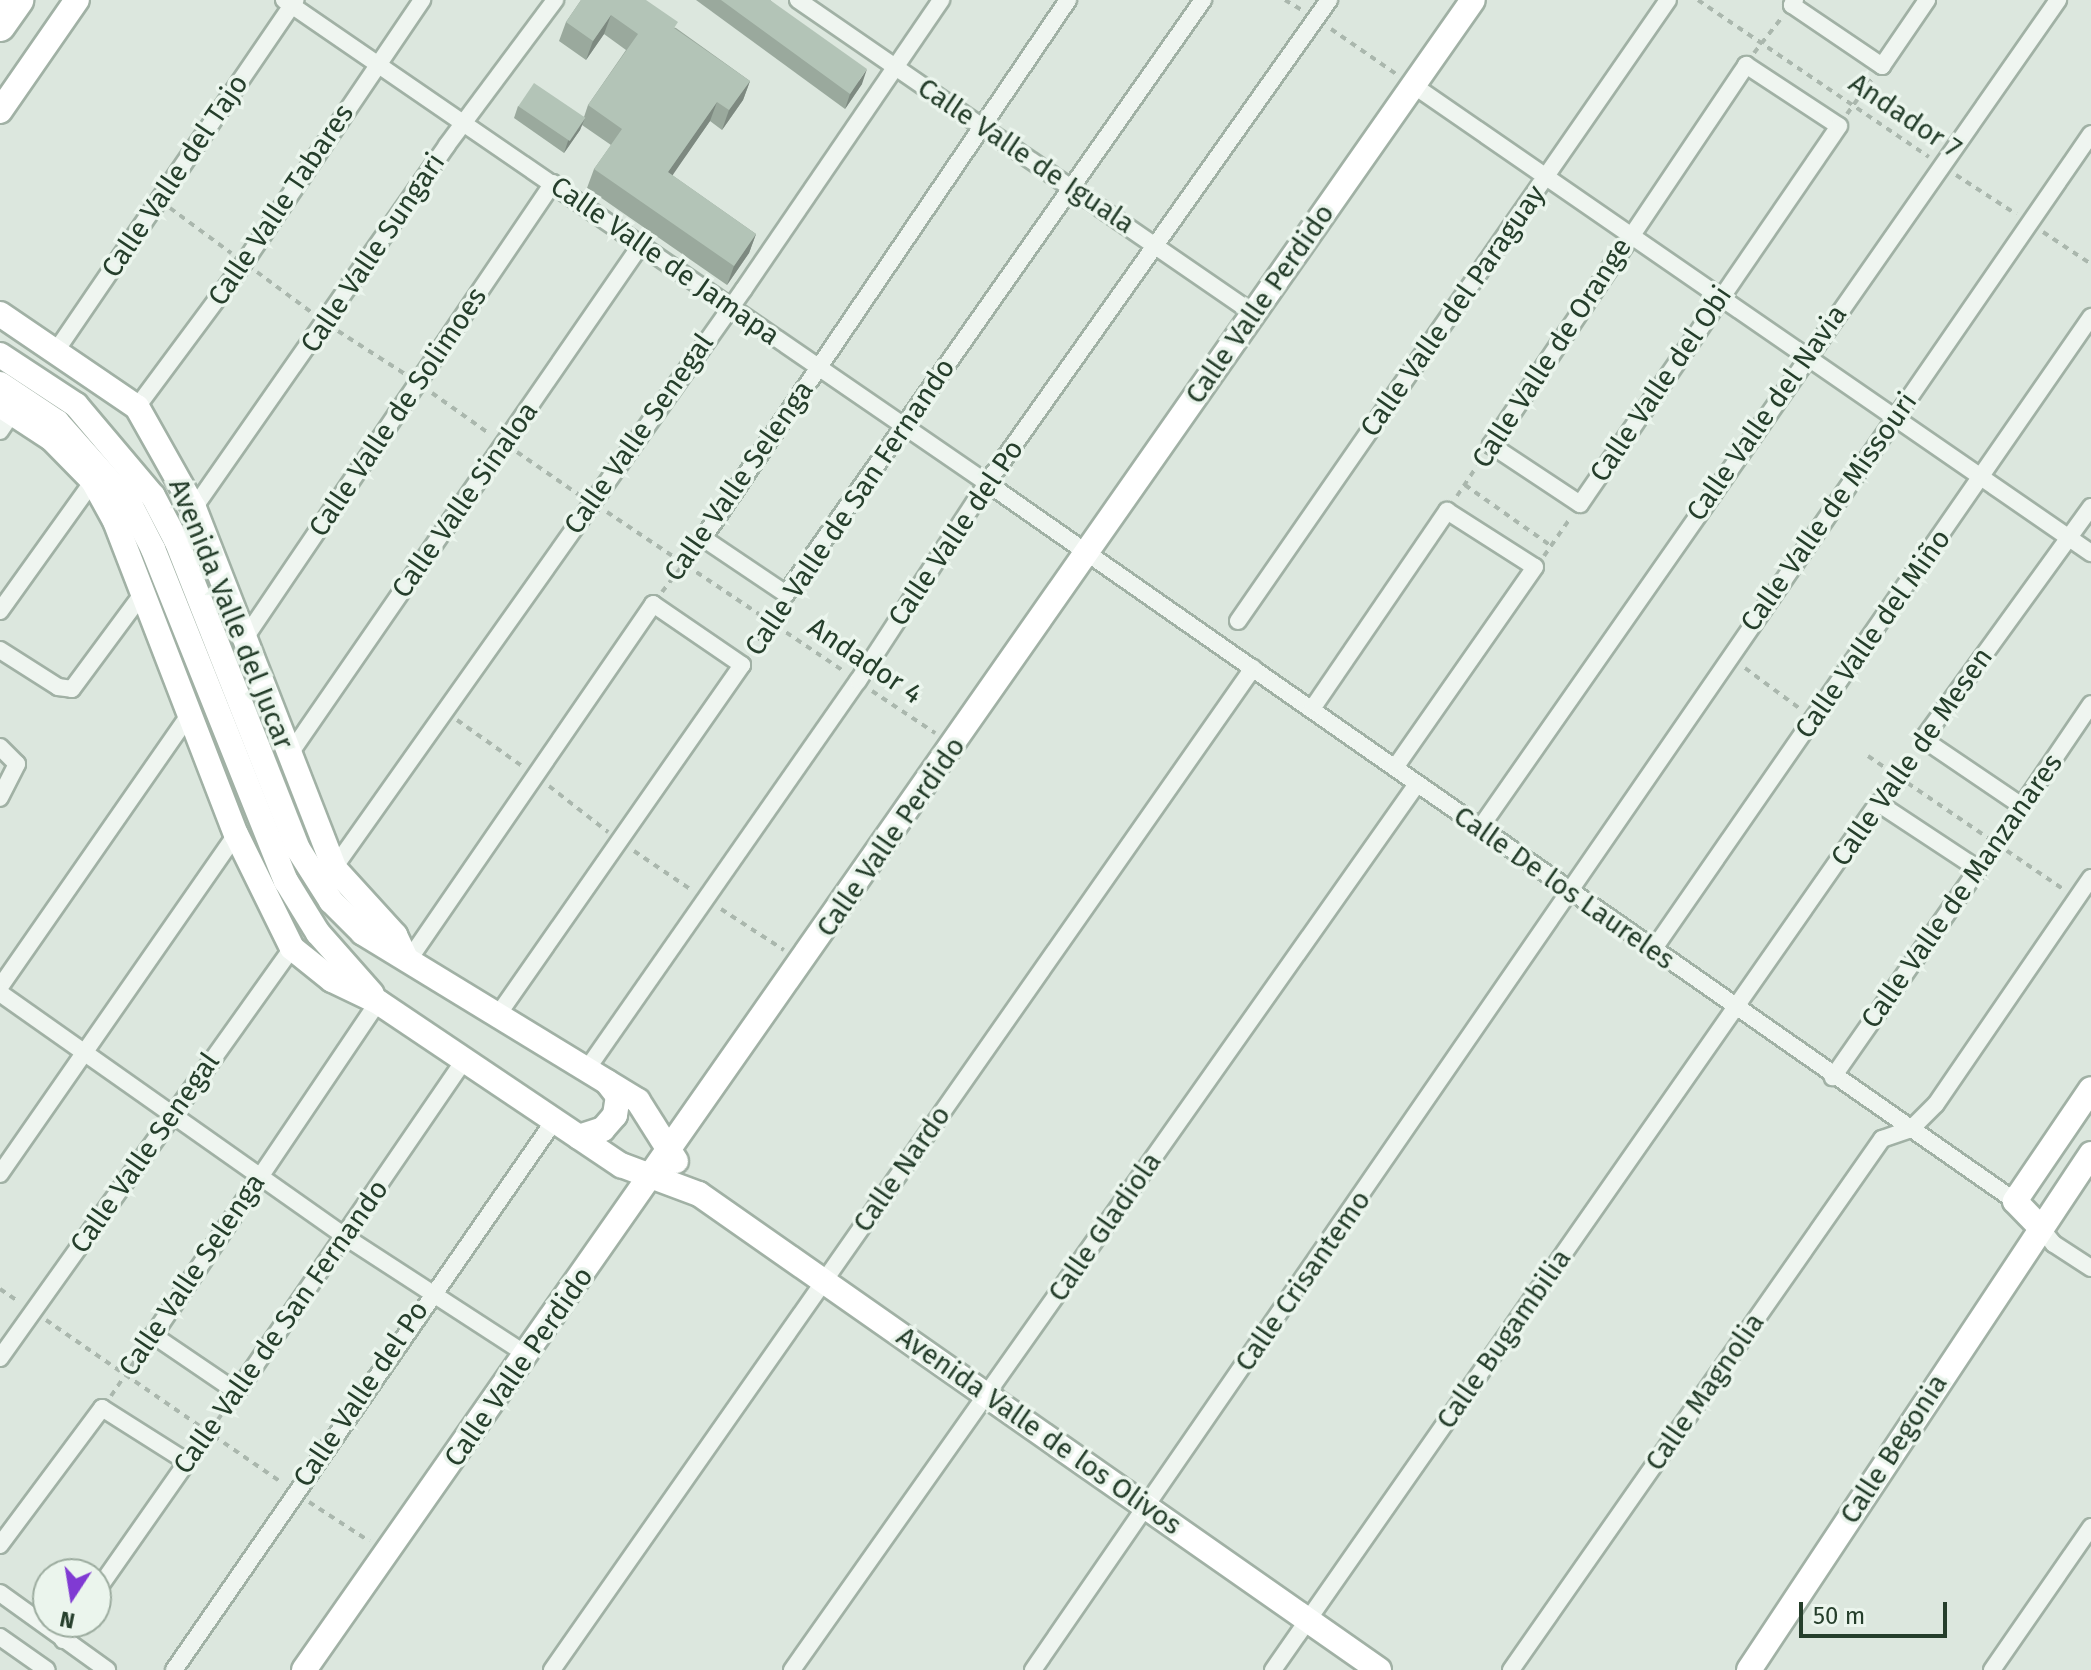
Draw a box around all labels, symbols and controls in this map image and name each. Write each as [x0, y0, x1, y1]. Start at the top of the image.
street label: Andador 7 [1842, 66, 1968, 166]
street label: Calle Valle del Tajo [95, 68, 255, 284]
street label: Calle Valle de Iguala [911, 71, 1141, 241]
street label: Calle Valle Tabares [201, 98, 361, 312]
street label: Calle Valle Sungari [294, 147, 452, 359]
street label: Calle Valle de Jamapa [544, 169, 786, 353]
street label: Calle Valle del Paraguay [1353, 179, 1553, 443]
street label: Calle Valle Perdido [1179, 198, 1341, 410]
street label: Calle Valle de Orange [1465, 232, 1639, 474]
street label: Calle Valle del Obi [1583, 280, 1739, 488]
street label: Calle Valle de Solimoes [302, 281, 494, 543]
street label: Calle Valle del Navia [1680, 298, 1854, 528]
street label: Calle Valle Senegal [557, 327, 721, 541]
street label: Calle Valle de San Fernando [738, 352, 962, 662]
street label: Calle Valle Selenga [657, 374, 821, 588]
street label: Calle Valle de Missouri [1734, 386, 1924, 638]
street label: Calle Valle Sinaloa [385, 396, 545, 604]
street label: Calle Valle del Po [881, 434, 1031, 632]
street label: Avenida Valle del Jucar [161, 474, 301, 754]
street label: Calle Valle del Miño [1788, 523, 1958, 745]
street label: Andador 4 [801, 611, 929, 711]
street label: Calle Valle de Mesen [1824, 641, 2000, 873]
street label: Calle Valle Perdido [810, 731, 972, 943]
street label: Calle Valle de Manzanares [1854, 747, 2070, 1035]
street label: Calle De los Laureles [1447, 799, 1681, 977]
street label: Calle Valle Senegal [63, 1046, 227, 1260]
street label: Calle Nardo [846, 1099, 958, 1239]
street label: Calle Gladiola [1041, 1146, 1169, 1308]
street label: Calle Valle Selenga [112, 1167, 272, 1383]
street label: Calle Valle de San Fernando [166, 1173, 396, 1481]
street label: Calle Crisantemo [1228, 1184, 1378, 1378]
street label: Calle Bugambilia [1430, 1243, 1578, 1435]
street label: Calle Valle Perdido [438, 1261, 600, 1473]
street label: Calle Valle del Po [286, 1295, 436, 1493]
street label: Calle Magnolia [1638, 1307, 1772, 1477]
street label: Avenida Valle de los Olivos [890, 1320, 1188, 1542]
street label: Calle Begonia [1833, 1368, 1955, 1530]
north arrow [32, 1558, 112, 1638]
scale bar [1803, 1586, 1951, 1636]
text: 50 m [1813, 1602, 1865, 1630]
text: N [57, 1605, 77, 1635]

